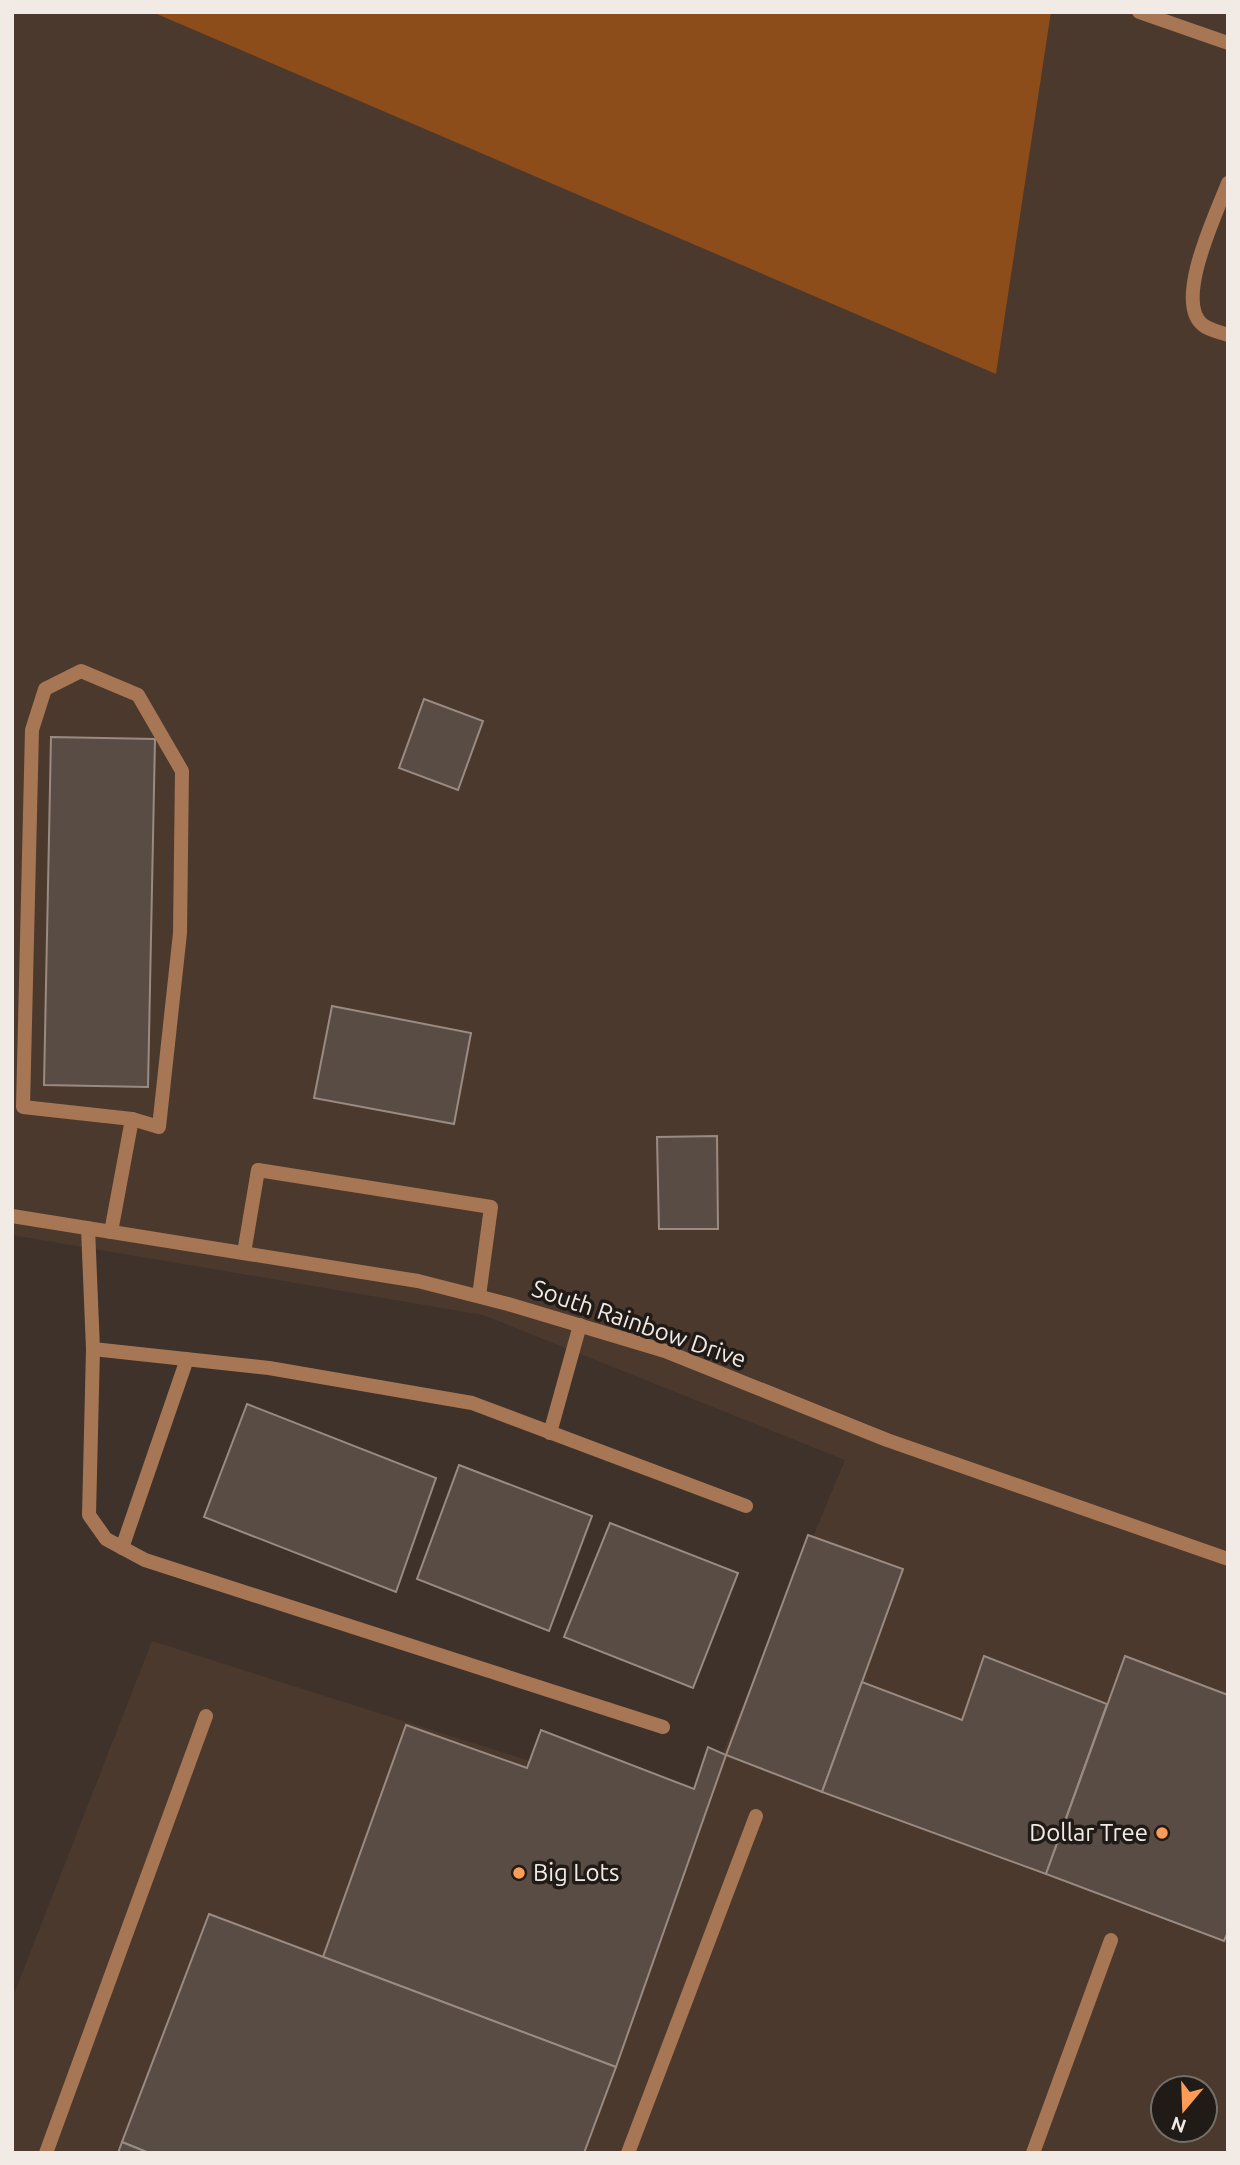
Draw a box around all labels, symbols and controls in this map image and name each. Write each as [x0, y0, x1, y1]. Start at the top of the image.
street label: South Rainbow Drive [529, 1274, 750, 1373]
place label: Dollar Tree [1029, 1819, 1148, 1846]
marker: Dollar Tree [1154, 1825, 1170, 1841]
place label: Big Lots [533, 1859, 619, 1886]
marker: Big Lots [511, 1865, 527, 1881]
north arrow [1149, 2074, 1219, 2144]
text: N [1168, 2112, 1189, 2138]

